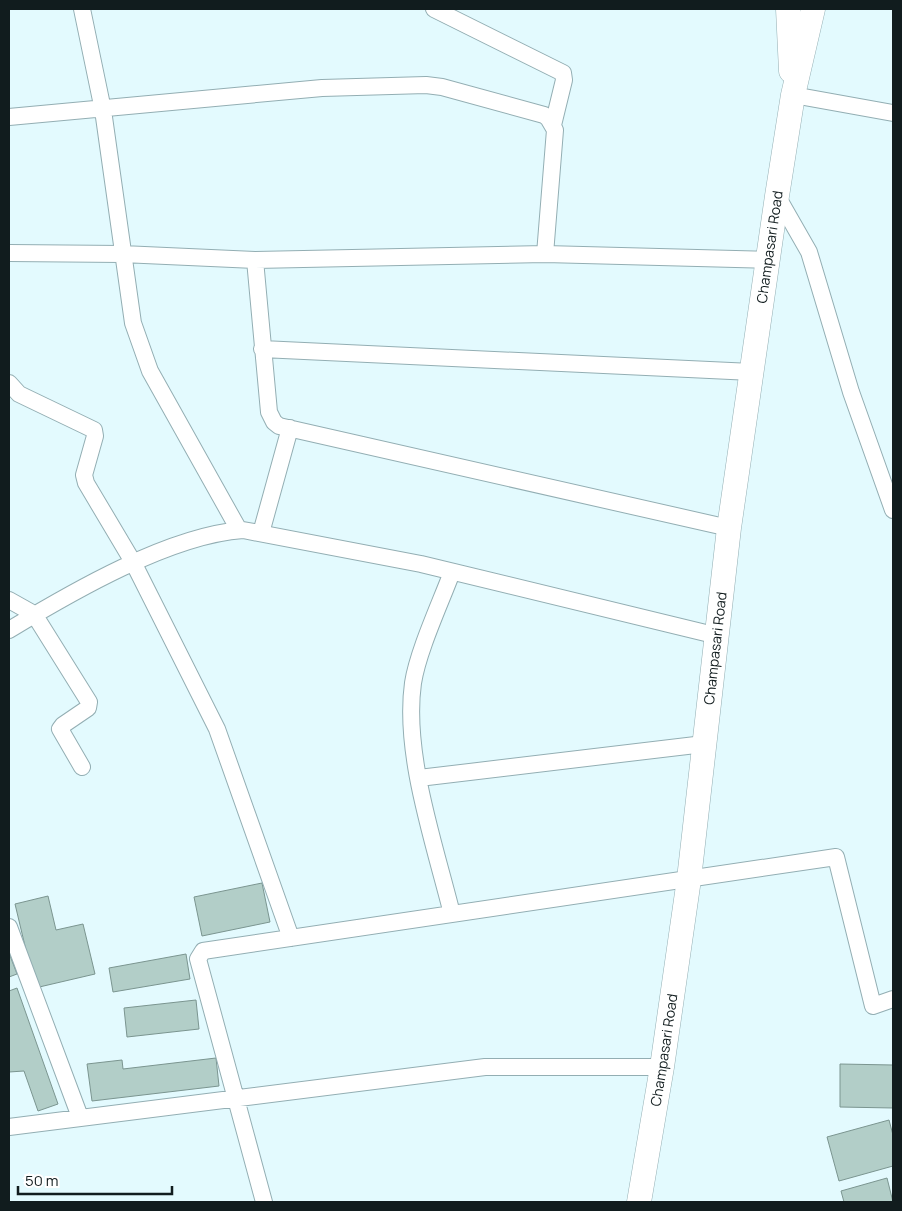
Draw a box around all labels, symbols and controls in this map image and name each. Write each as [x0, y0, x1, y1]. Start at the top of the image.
street label: Champasari Road [752, 189, 787, 305]
street label: Champasari Road [699, 591, 731, 706]
street label: Champasari Road [645, 992, 681, 1108]
scale bar [18, 1164, 171, 1196]
text: 50 m [25, 1170, 59, 1191]

